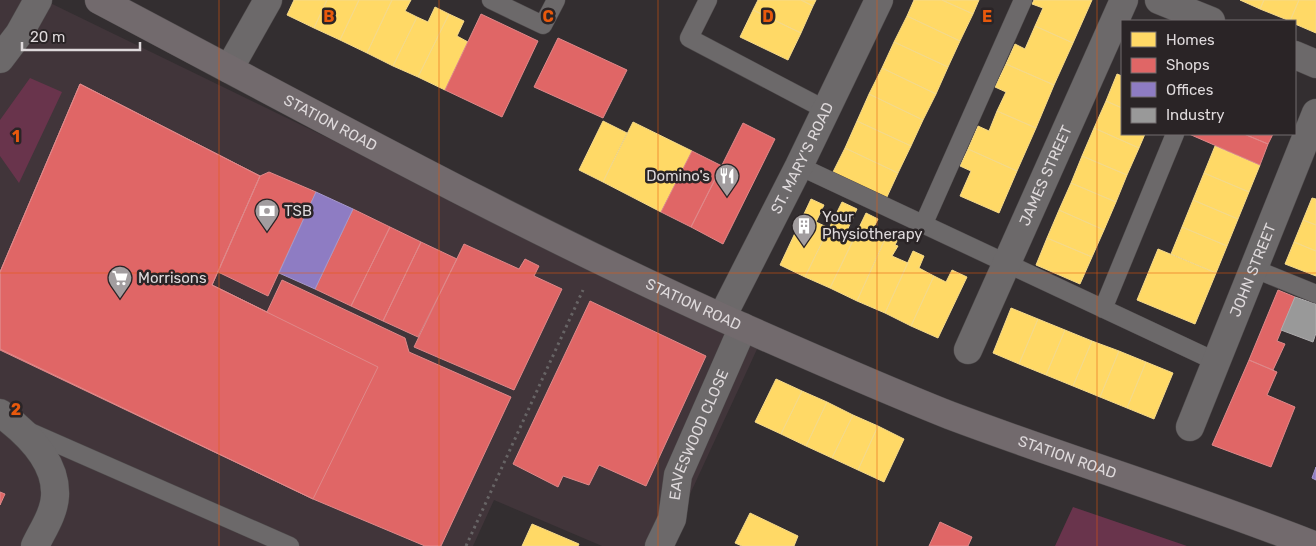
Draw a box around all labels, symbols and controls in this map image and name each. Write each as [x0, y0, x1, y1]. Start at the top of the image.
text: B [323, 7, 335, 26]
text: C [542, 7, 554, 26]
text: D [762, 7, 774, 26]
text: E [982, 7, 992, 26]
scale bar [22, 20, 140, 52]
legend [1121, 20, 1296, 135]
text: 20 m [30, 28, 65, 46]
text: Homes [1166, 31, 1215, 49]
text: Shops [1166, 56, 1210, 74]
text: Offices [1166, 81, 1214, 99]
street label: STATION ROAD [281, 91, 380, 155]
street label: ST. MARY'S ROAD [767, 99, 837, 217]
text: Industry [1166, 106, 1225, 124]
street label: JAMES STREET [1016, 122, 1076, 229]
text: 1 [12, 127, 20, 146]
restaurant icon: Domino's [714, 163, 740, 197]
place label: Domino's [646, 167, 710, 185]
bank icon: TSB [254, 198, 280, 232]
place label: TSB [284, 202, 312, 220]
place label: Your Physiotherapy [822, 208, 923, 243]
building icon: Your Physiotherapy [791, 213, 817, 247]
street label: JOHN STREET [1226, 221, 1280, 320]
supermarket icon: Morrisons [107, 265, 133, 299]
place label: Morrisons [138, 269, 207, 287]
street label: STATION ROAD [643, 275, 744, 334]
street label: EAVESWOOD CLOSE [666, 367, 732, 501]
text: 2 [11, 400, 21, 419]
street label: STATION ROAD [1016, 432, 1119, 482]

